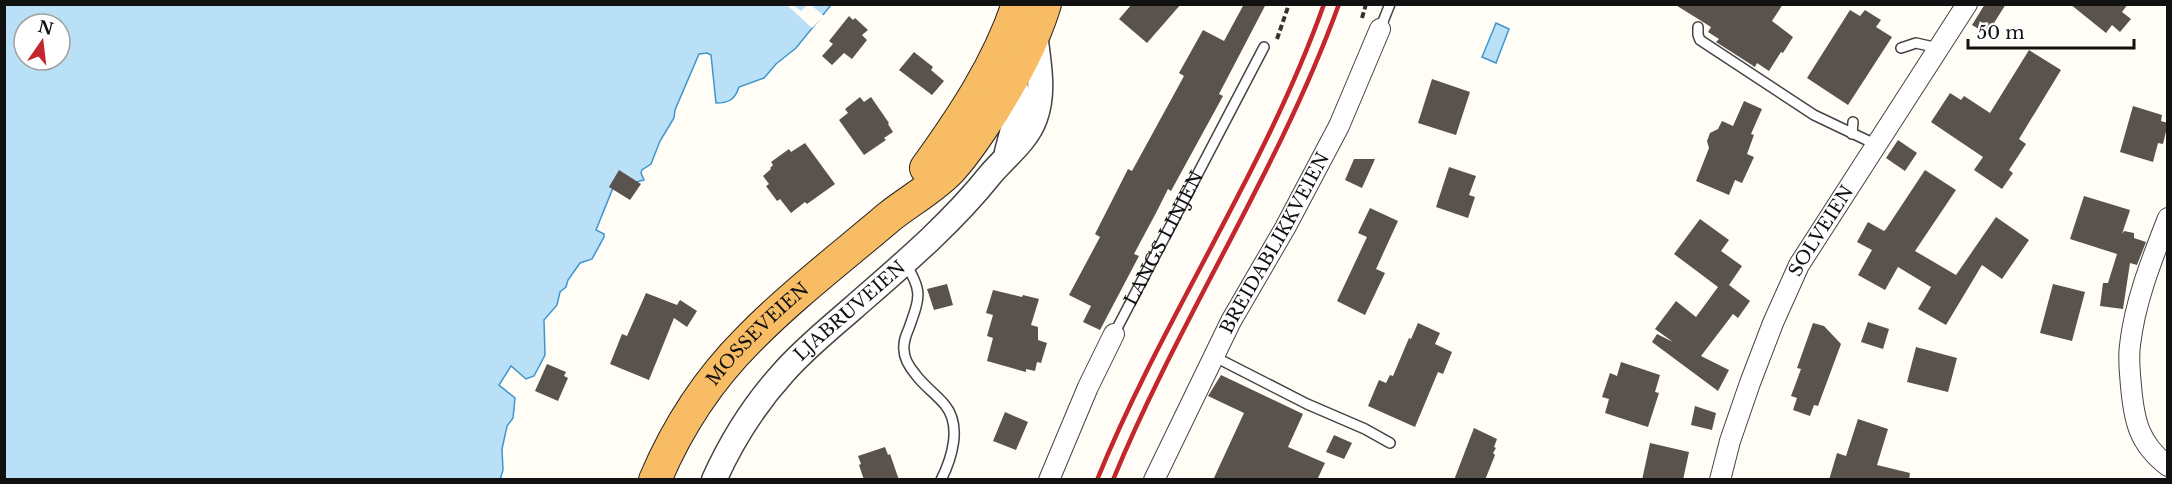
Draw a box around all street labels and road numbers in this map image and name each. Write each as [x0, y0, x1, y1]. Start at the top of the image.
street label: BREIDABLIKKVEIEN [1216, 149, 1334, 337]
street label: LANGS LINJEN [1120, 167, 1208, 309]
street label: SOLVEIEN [1784, 181, 1858, 280]
street label: LJABRUVEIEN [790, 256, 910, 366]
street label: MOSSEVEIEN [702, 278, 813, 390]

